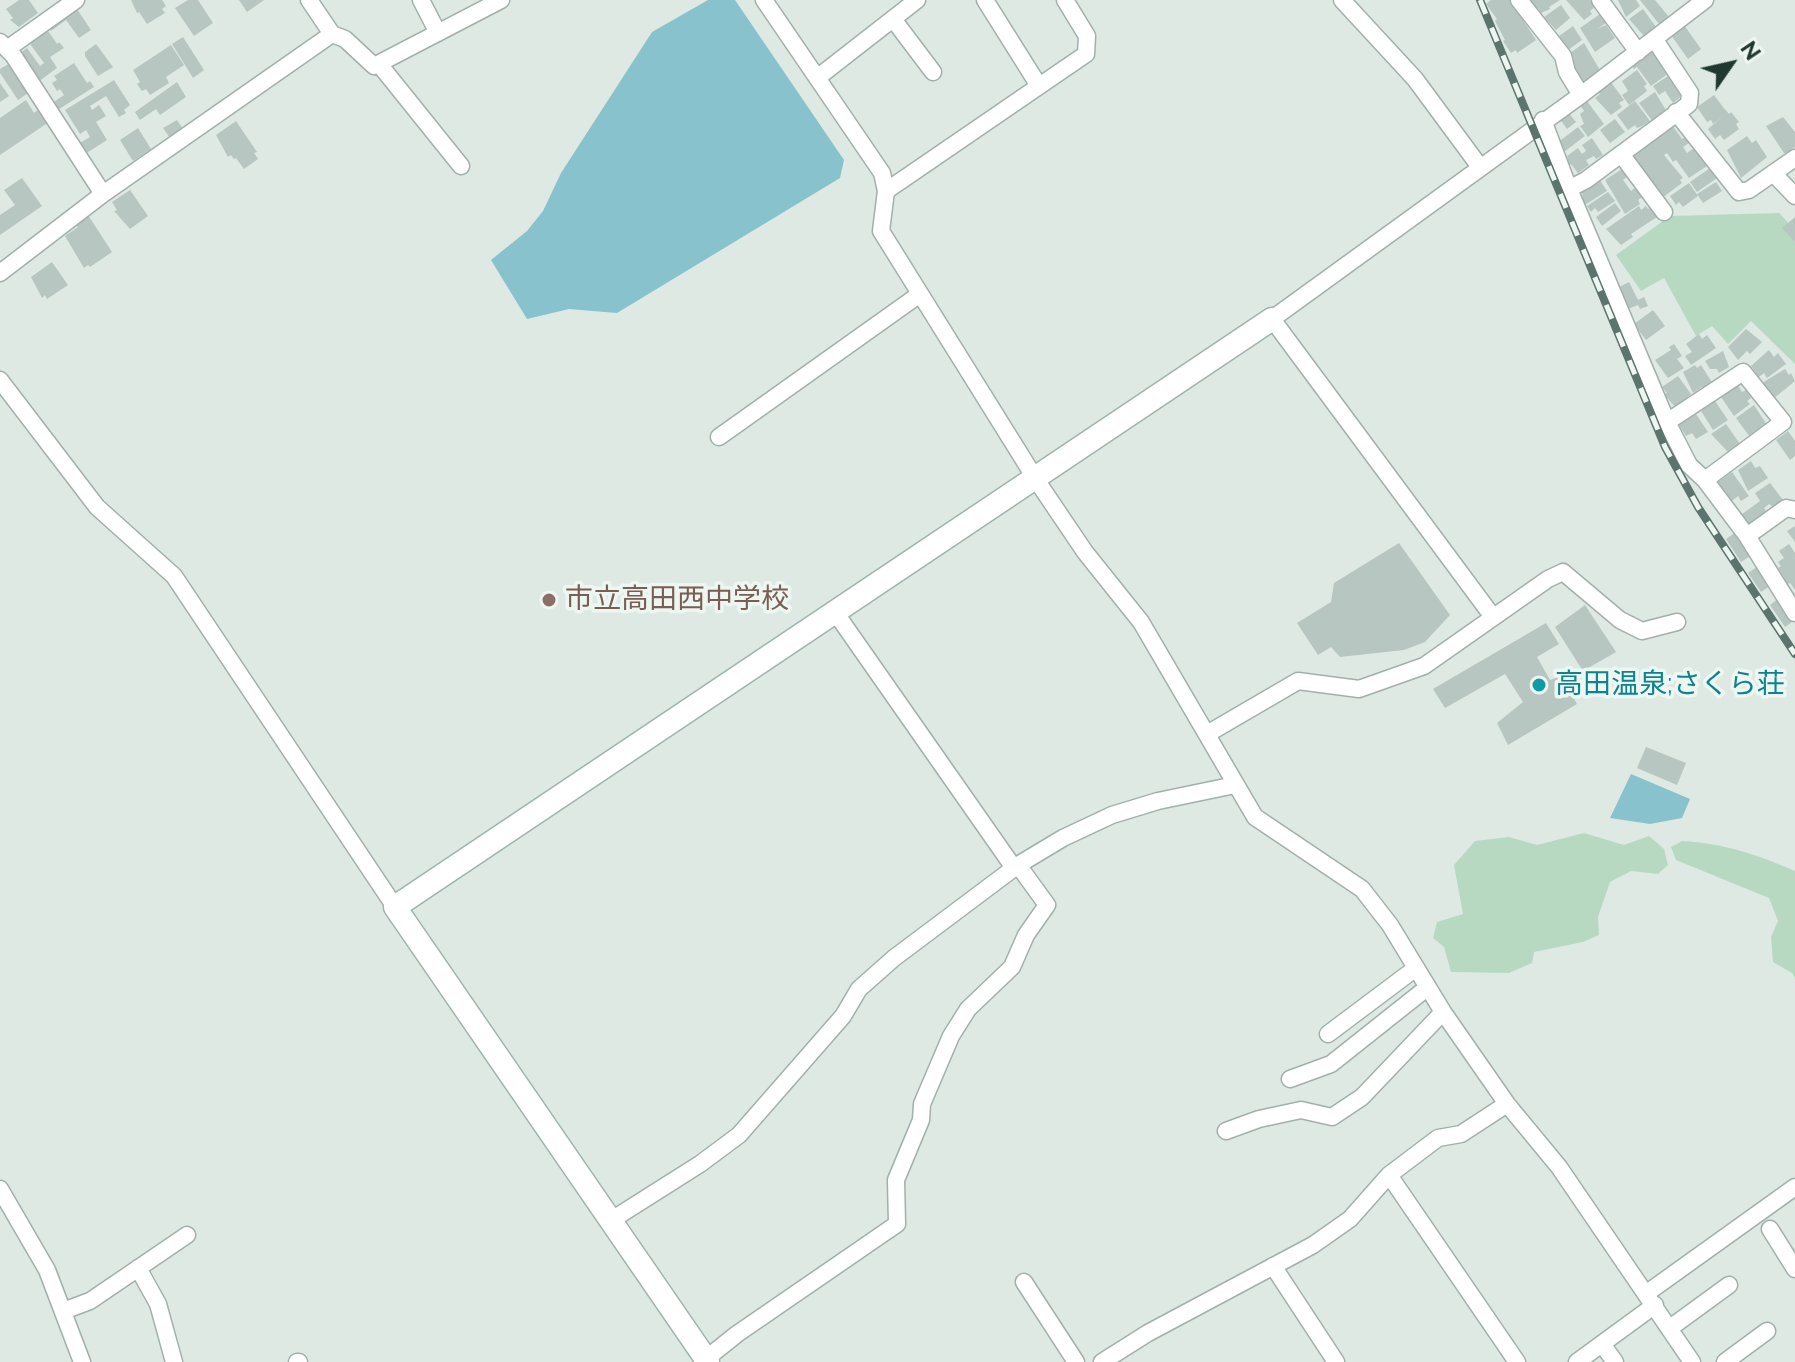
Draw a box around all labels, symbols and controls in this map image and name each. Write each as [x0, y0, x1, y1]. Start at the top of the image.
north arrow [1691, 24, 1771, 104]
text: N [1735, 36, 1766, 65]
place label: 市立高田西中学校 [565, 583, 789, 617]
marker: 市立高田西中学校 [540, 591, 558, 609]
place label: 高田温泉;さくら荘 [1555, 668, 1785, 702]
marker: 高田温泉;さくら荘 [1530, 676, 1548, 694]

